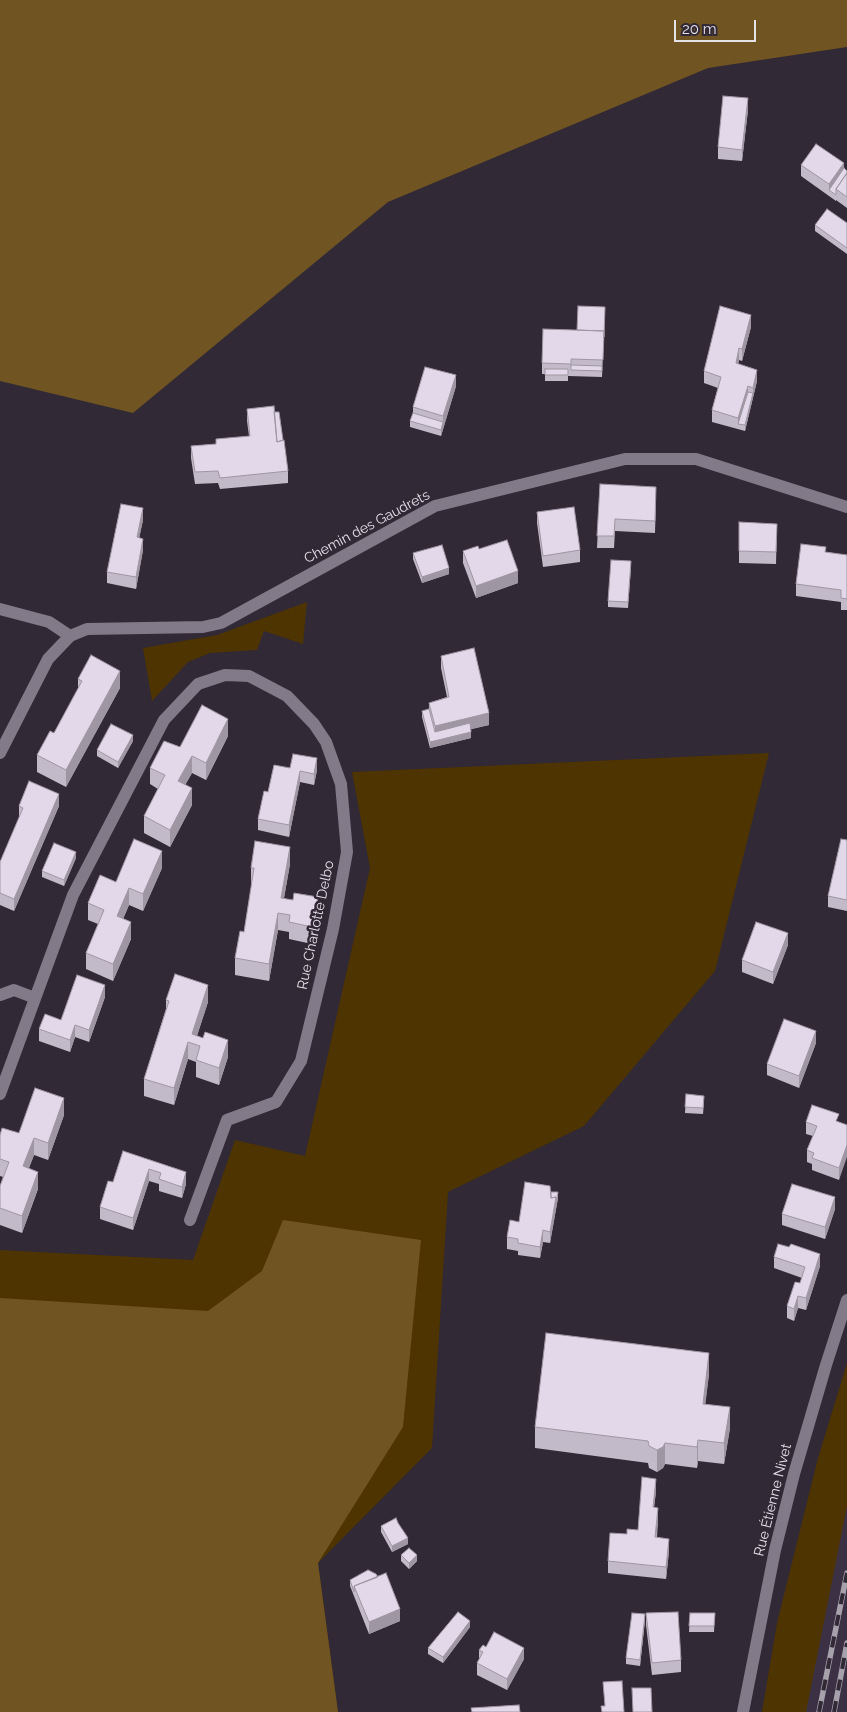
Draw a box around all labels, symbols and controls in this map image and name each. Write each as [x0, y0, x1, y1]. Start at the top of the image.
scale bar [677, 10, 760, 42]
text: 20 m [682, 20, 717, 38]
street label: Chemin des Gaudrets [301, 487, 433, 567]
street label: Rue Charlotte Delbo [294, 859, 338, 991]
street label: Rue Étienne Nivet [751, 1442, 795, 1558]

